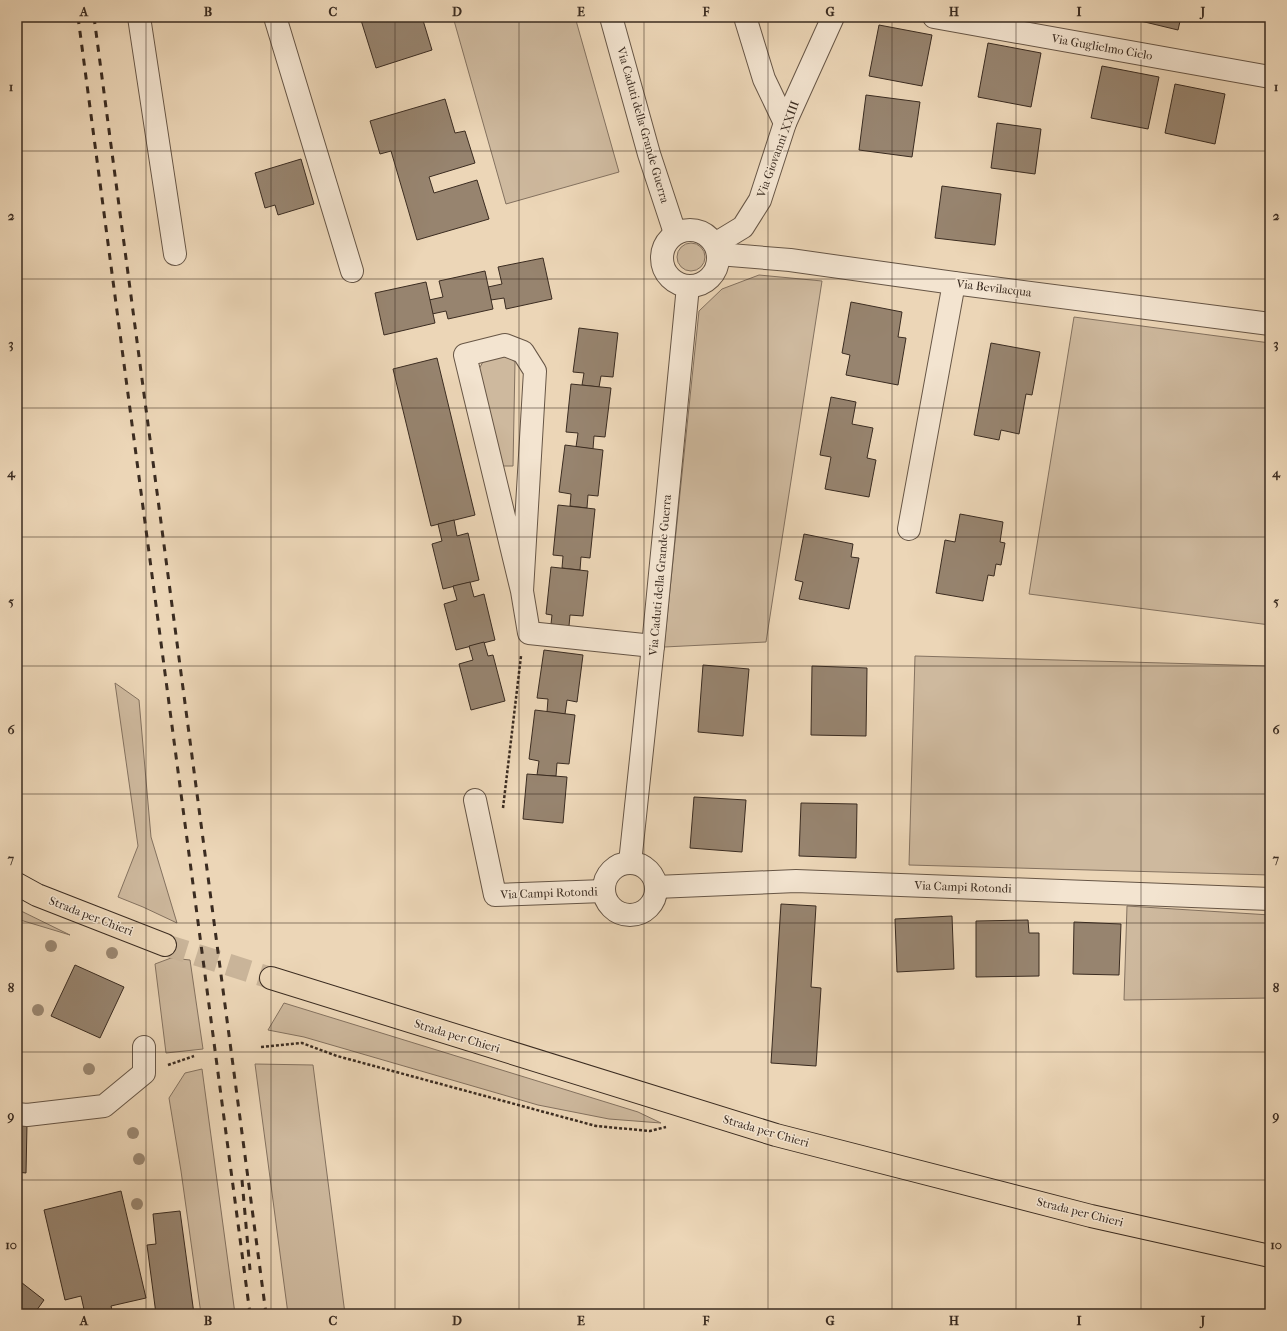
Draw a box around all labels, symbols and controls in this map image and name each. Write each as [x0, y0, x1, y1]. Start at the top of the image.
text: A [79, 4, 89, 19]
text: B [204, 4, 213, 19]
text: C [329, 4, 338, 19]
text: D [452, 4, 462, 19]
text: E [577, 4, 585, 19]
text: F [702, 4, 710, 19]
text: G [825, 4, 835, 19]
text: H [949, 4, 960, 19]
text: I [1076, 4, 1082, 19]
text: J [1199, 4, 1206, 20]
street label: Via Guglielmo Cielo [1049, 31, 1154, 63]
street label: Via Caduti della Grande Guerra [614, 44, 672, 205]
text: 1 [9, 79, 14, 94]
text: 1 [1274, 79, 1279, 94]
street label: Via Giovanni XXIII [754, 99, 802, 200]
text: 2 [8, 208, 15, 223]
text: 2 [1273, 208, 1280, 223]
street label: Via Bevilacqua [955, 276, 1033, 300]
text: 3 [8, 336, 14, 352]
text: 3 [1273, 336, 1279, 352]
text: 4 [6, 465, 16, 481]
text: 4 [1271, 465, 1281, 481]
street label: Via Caduti della Grande Guerra [646, 493, 674, 657]
text: 5 [8, 594, 14, 609]
text: 5 [1273, 594, 1279, 609]
text: 6 [7, 722, 15, 737]
text: 6 [1272, 722, 1280, 737]
text: 7 [7, 851, 15, 866]
text: 7 [1272, 851, 1280, 866]
street label: Via Campi Rotondi [913, 878, 1012, 896]
street label: Via Campi Rotondi [499, 884, 598, 902]
street label: Strada per Chieri [47, 894, 135, 939]
text: 8 [8, 980, 15, 995]
text: 8 [1273, 980, 1280, 995]
street label: Strada per Chieri [413, 1016, 502, 1056]
text: 9 [7, 1108, 15, 1124]
text: 9 [1272, 1108, 1280, 1124]
street label: Strada per Chieri [721, 1112, 811, 1150]
street label: Strada per Chieri [1035, 1194, 1125, 1230]
text: 10 [5, 1237, 17, 1252]
text: 10 [1270, 1237, 1282, 1252]
text: A [79, 1313, 89, 1328]
text: B [204, 1313, 213, 1328]
text: C [329, 1313, 338, 1328]
text: D [452, 1313, 462, 1328]
text: E [577, 1313, 585, 1328]
text: F [702, 1313, 710, 1328]
text: G [825, 1313, 835, 1328]
text: H [949, 1313, 960, 1328]
text: I [1076, 1313, 1082, 1328]
text: J [1199, 1313, 1206, 1329]

